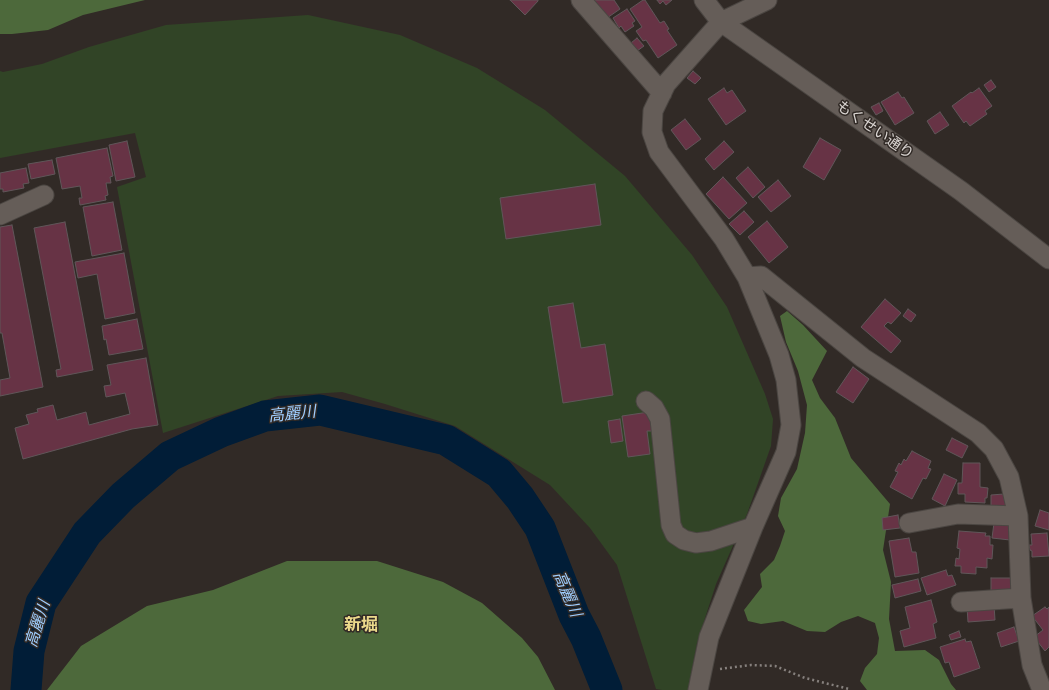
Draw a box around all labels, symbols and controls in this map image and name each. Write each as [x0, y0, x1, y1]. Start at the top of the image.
street label: もくせい通り [833, 97, 917, 163]
water label: 高麗川 [267, 402, 317, 426]
water label: 高麗川 [549, 568, 585, 620]
water label: 高麗川 [22, 598, 54, 650]
district label: 新堀 [344, 615, 378, 635]

